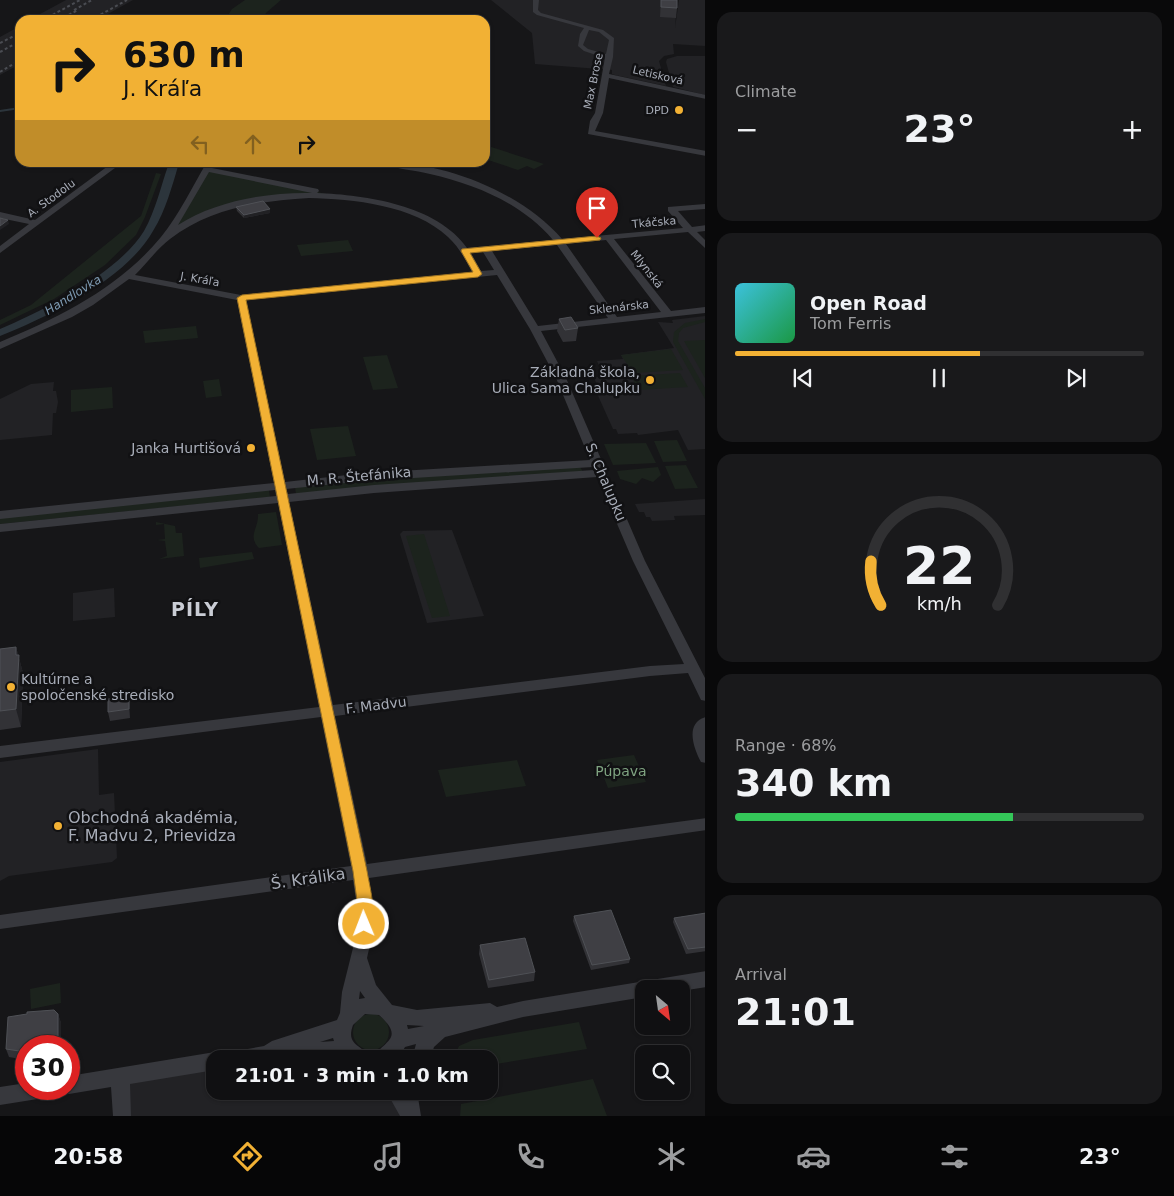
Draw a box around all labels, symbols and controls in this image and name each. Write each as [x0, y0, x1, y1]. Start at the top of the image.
icon: right [40, 35, 105, 100]
text: 630 m [123, 35, 245, 75]
street label: Max Brose [581, 52, 606, 110]
street label: Letisková [631, 63, 685, 88]
text: J. Kráľa [123, 76, 202, 101]
text: Climate [735, 82, 797, 101]
place label: DPD [645, 104, 669, 117]
marker: DPD [673, 104, 685, 116]
text: 23° [904, 107, 975, 151]
text: − [735, 113, 758, 146]
text: + [1121, 113, 1144, 146]
icon: left [186, 130, 214, 158]
icon: ahead [239, 130, 267, 158]
icon: right [292, 130, 320, 158]
street label: A. Stodolu [25, 177, 78, 220]
pin [576, 187, 618, 238]
icon: arrive [583, 194, 611, 222]
street label: Tkáčska [630, 214, 677, 231]
street label: Mlynská [628, 248, 665, 291]
street label: J. Kráľa [178, 269, 221, 289]
water label: Handlovka [42, 272, 104, 318]
text: Open Road [810, 292, 927, 314]
street label: Sklenárska [589, 298, 650, 317]
text: Tom Ferris [810, 314, 891, 333]
place label: Základná škola, Ulica Sama Chalupku [492, 364, 640, 396]
icon: previous [789, 364, 817, 392]
icon: pause [925, 364, 953, 392]
icon: next [1062, 364, 1090, 392]
marker: Základná škola, Ulica Sama Chalupku [644, 374, 656, 386]
place label: Janka Hurtišová [130, 440, 241, 456]
street label: S. Chalupku [582, 441, 630, 523]
marker: Janka Hurtišová [245, 442, 257, 454]
street label: M. R. Štefánika [306, 462, 412, 489]
text: 22 [903, 536, 976, 596]
text: km/h [917, 593, 962, 614]
district label: PÍLY [171, 598, 219, 620]
place label: Kultúrne a spoločenské stredisko [21, 671, 174, 703]
marker: Kultúrne a spoločenské stredisko [5, 681, 17, 693]
street label: F. Madvu [345, 693, 407, 717]
text: Range · 68% [735, 736, 837, 755]
text: 340 km [735, 761, 892, 805]
park label: Púpava [595, 763, 647, 779]
place label: Obchodná akadémia, F. Madvu 2, Prievidza [68, 808, 238, 845]
marker: Obchodná akadémia, F. Madvu 2, Prievidza [52, 820, 64, 832]
street label: Š. Králika [270, 864, 346, 893]
position arrow [337, 897, 389, 949]
text: Arrival [735, 965, 787, 984]
north arrow [635, 980, 690, 1035]
map controls [635, 980, 690, 1100]
text: 21:01 [735, 990, 856, 1034]
speed limit sign: 30 [15, 1035, 80, 1100]
button: search [635, 1045, 690, 1100]
text: 21:01 · 3 min · 1.0 km [235, 1064, 469, 1086]
icon: directions [230, 1139, 265, 1174]
icon: music [371, 1139, 406, 1174]
icon: phone [513, 1139, 548, 1174]
icon: climate [654, 1139, 689, 1174]
icon: car [796, 1139, 831, 1174]
icon: filters [937, 1139, 972, 1174]
text: 20:58 [53, 1144, 123, 1169]
text: 23° [1079, 1144, 1121, 1169]

